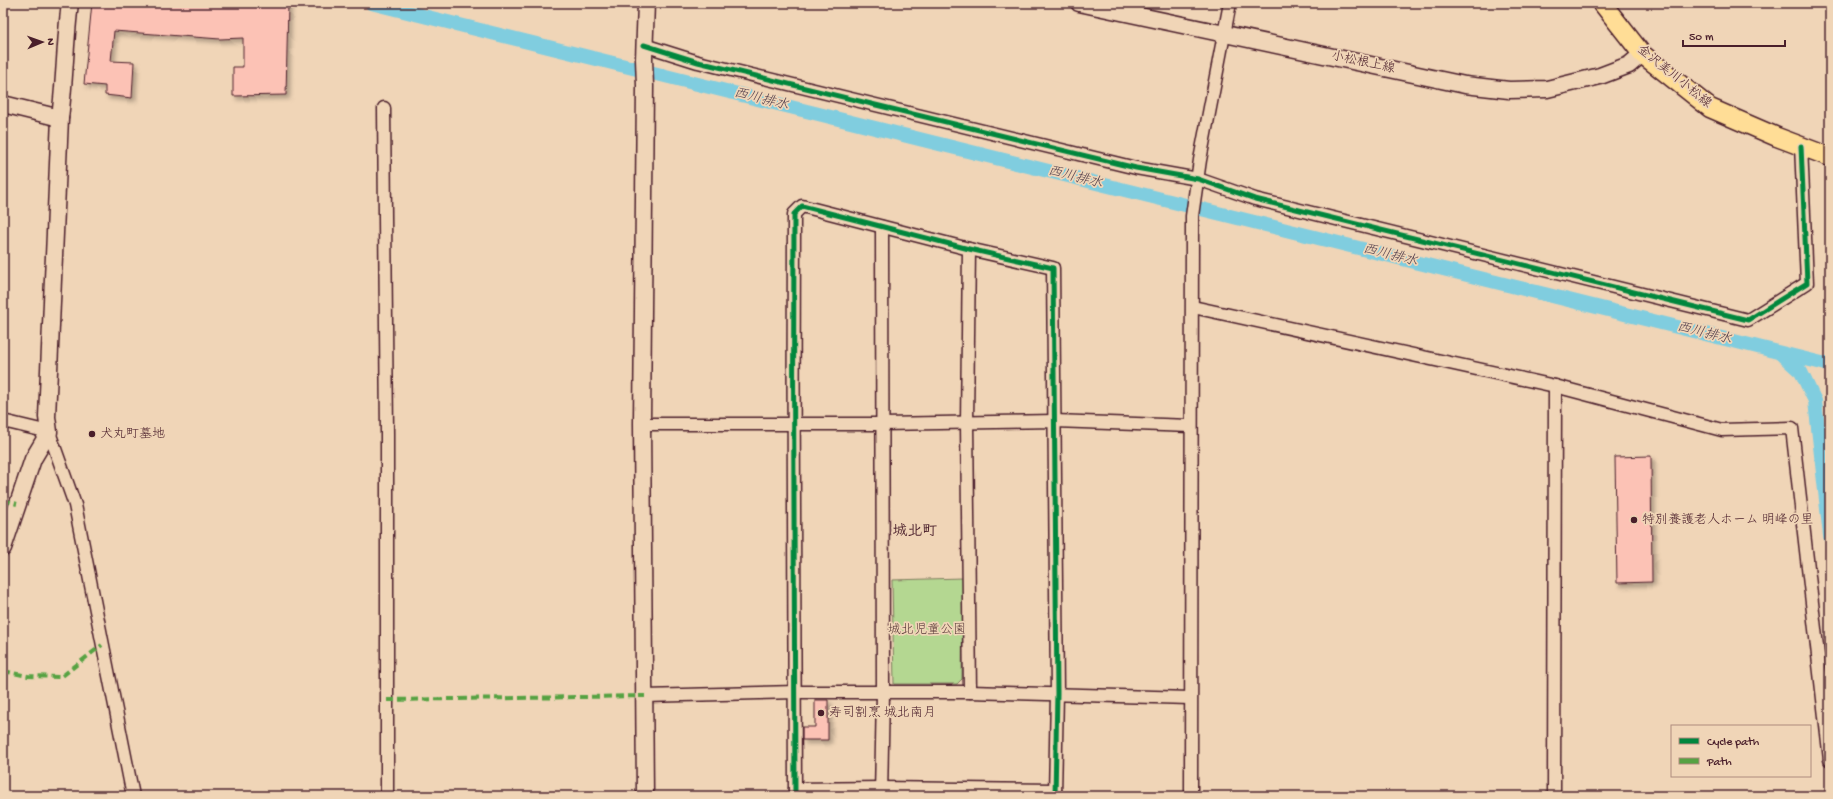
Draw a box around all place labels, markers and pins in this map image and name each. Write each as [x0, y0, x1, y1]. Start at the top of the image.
place label: 犬丸町墓地 [100, 427, 165, 442]
marker: 犬丸町墓地 [87, 429, 97, 439]
place label: 特別養護老人ホーム 明峰の里 [1642, 512, 1814, 528]
marker: 特別養護老人ホーム 明峰の里 [1629, 515, 1639, 525]
place label: 寿司割烹 城北南月 [829, 705, 936, 721]
marker: 寿司割烹 城北南月 [816, 708, 826, 718]

